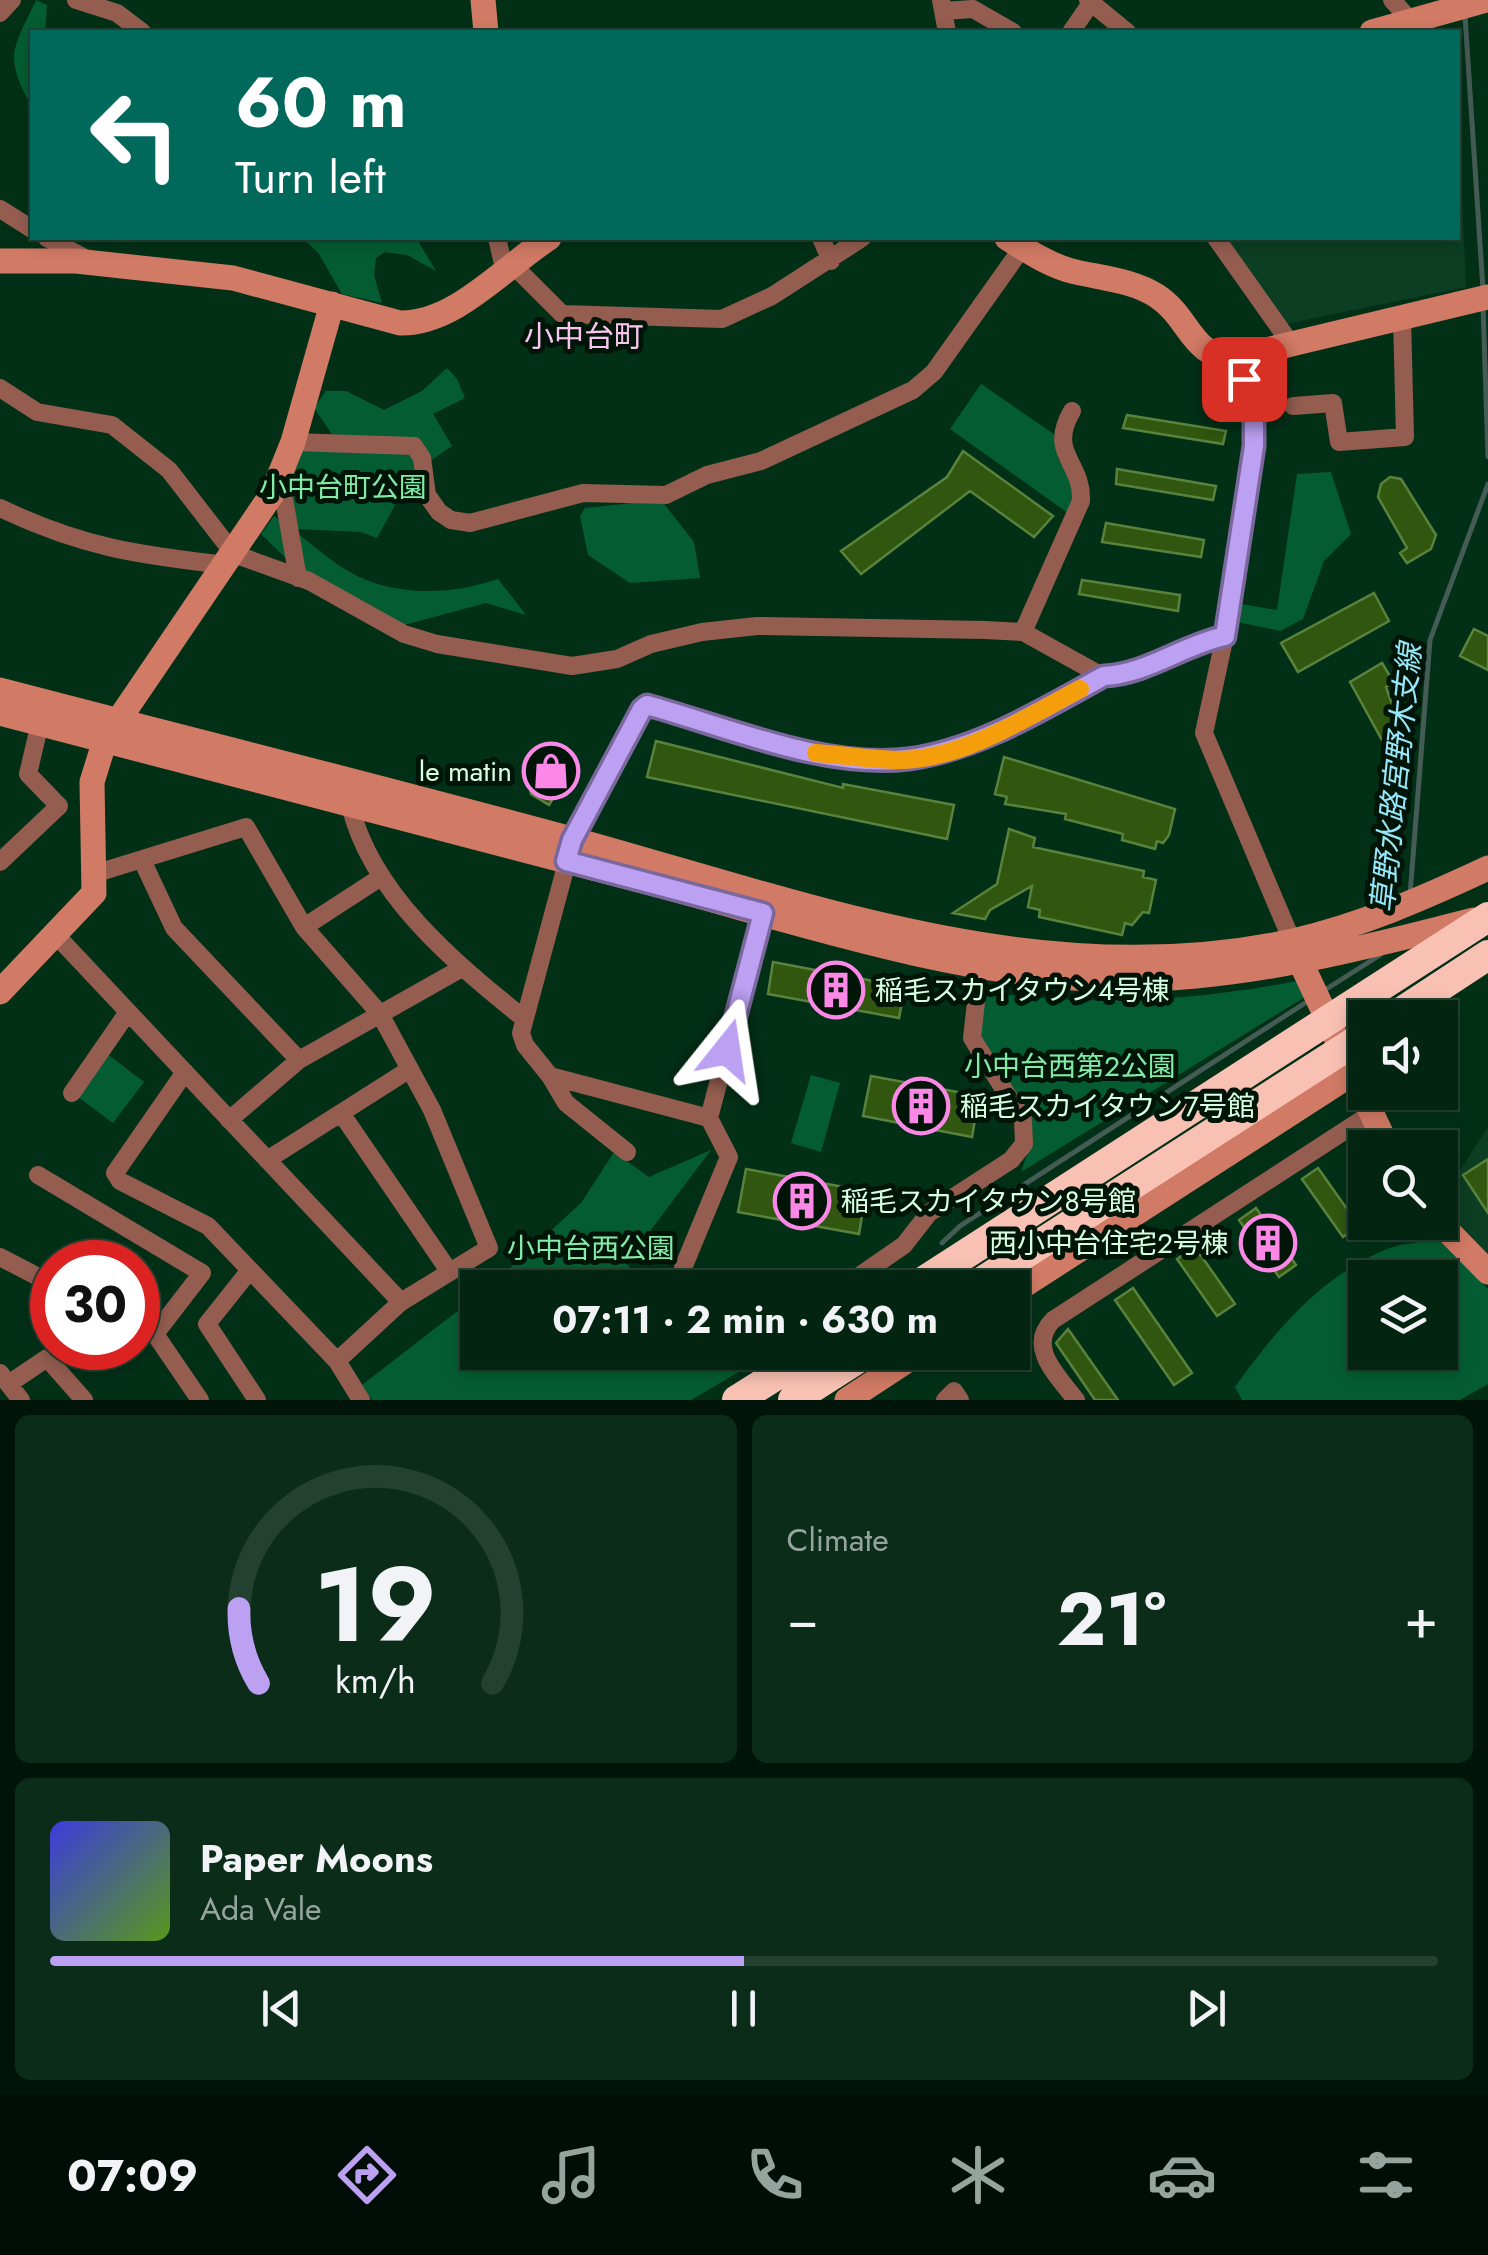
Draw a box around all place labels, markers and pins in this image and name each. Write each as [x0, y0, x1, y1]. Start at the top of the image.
pin [1202, 337, 1287, 422]
shop icon: le matin [521, 741, 581, 801]
place label: le matin [419, 751, 512, 792]
building icon: 稲毛スカイタウン４号棟 [806, 960, 866, 1020]
place label: 稲毛スカイタウン４号棟 [875, 970, 1170, 1011]
building icon: 稲毛スカイタウン７号館 [891, 1076, 951, 1136]
place label: 稲毛スカイタウン７号館 [960, 1086, 1255, 1127]
building icon: 稲毛スカイタウン８号館 [772, 1171, 832, 1231]
place label: 稲毛スカイタウン８号館 [841, 1181, 1136, 1222]
building icon: 西小中台住宅2号棟 [1238, 1213, 1298, 1273]
place label: 西小中台住宅2号棟 [989, 1223, 1229, 1264]

